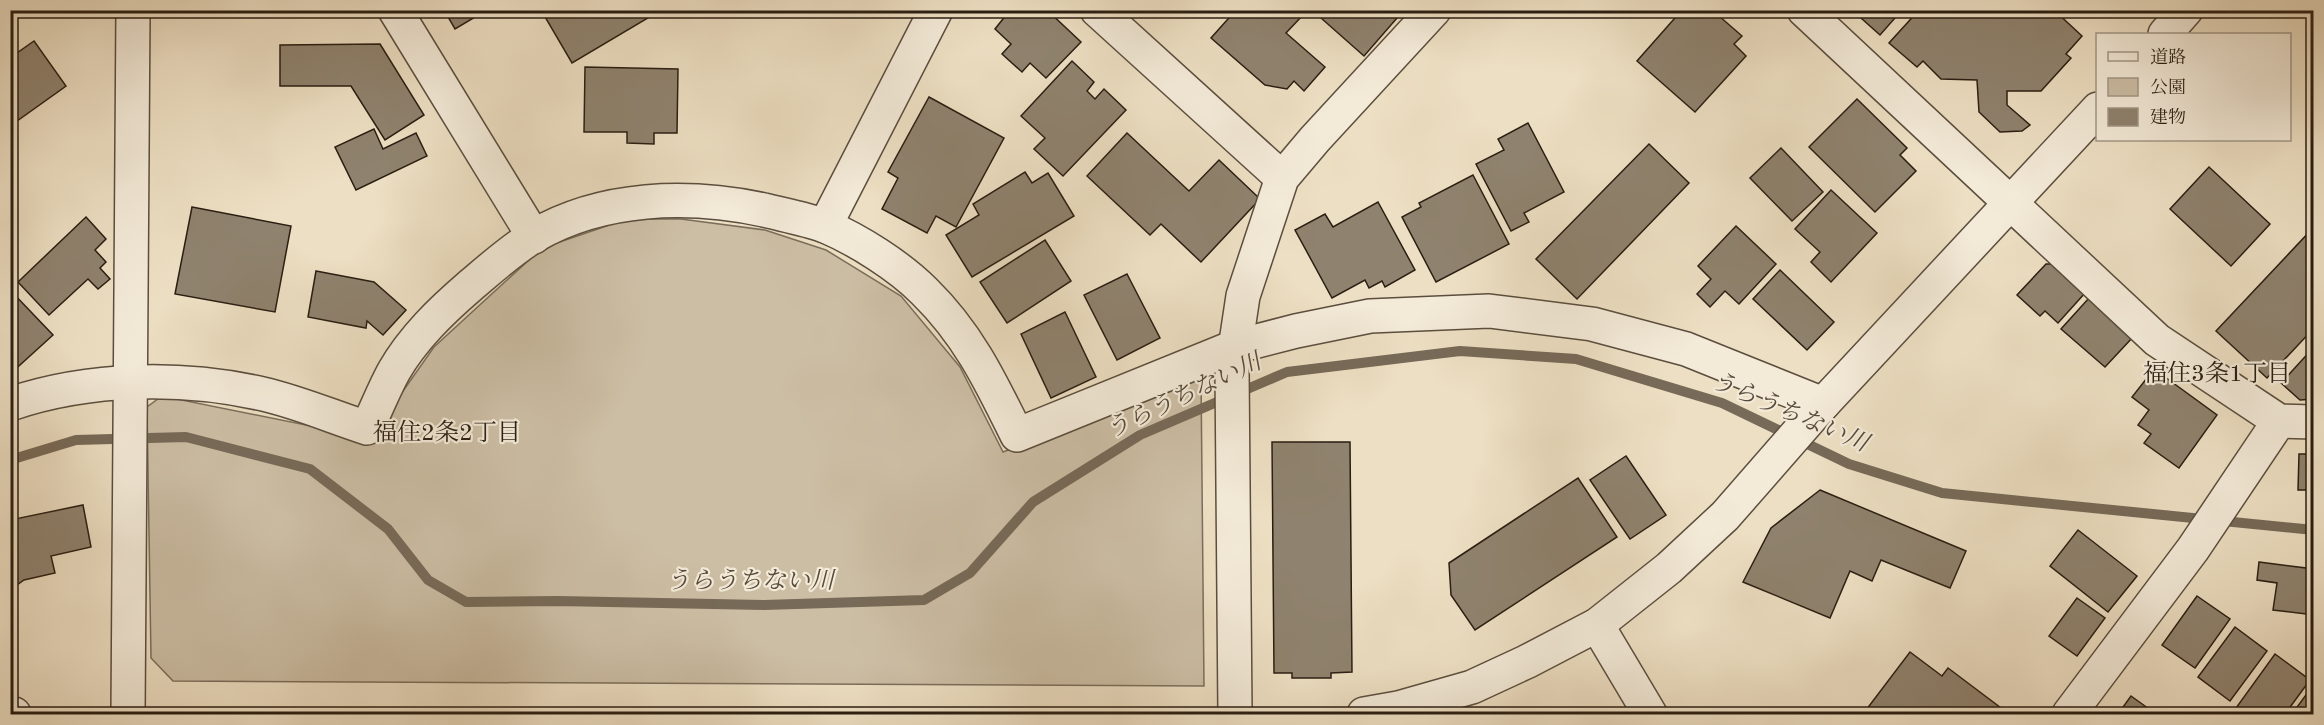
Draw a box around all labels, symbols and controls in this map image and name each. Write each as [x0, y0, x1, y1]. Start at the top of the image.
legend [2096, 33, 2291, 141]
text: 道路 [2150, 47, 2186, 67]
text: 公園 [2150, 78, 2186, 97]
text: 建物 [2150, 107, 2186, 127]
water label: うらうちない川 [1102, 348, 1268, 443]
district label: 福住3条1丁目 [2143, 360, 2291, 387]
water label: うらうちない川 [1707, 367, 1875, 458]
district label: 福住2条2丁目 [373, 419, 521, 446]
water label: うらうちない川 [666, 568, 837, 594]

